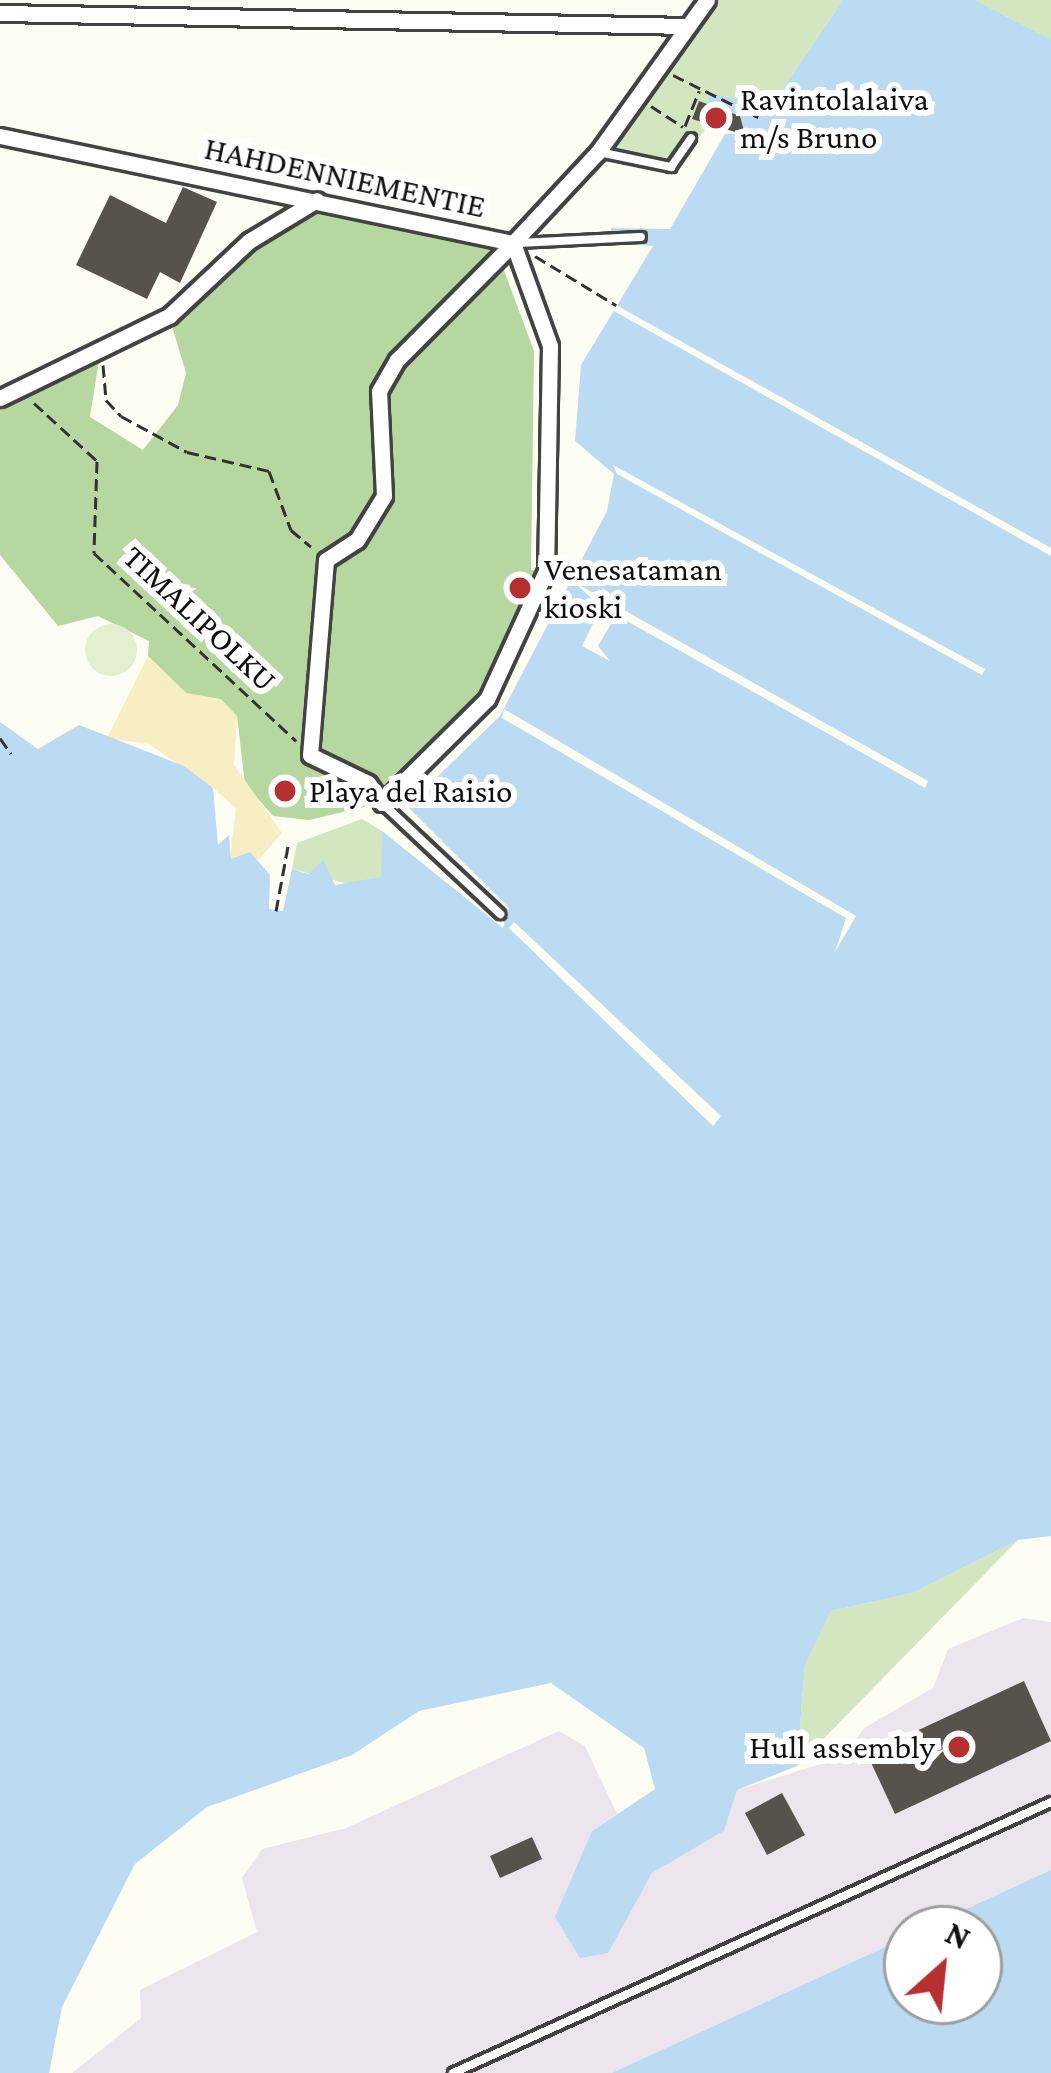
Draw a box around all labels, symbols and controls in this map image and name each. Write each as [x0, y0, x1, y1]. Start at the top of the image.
place label: Ravintolalaiva m/s Bruno [740, 79, 929, 157]
marker: Ravintolalaiva m/s Bruno [703, 105, 729, 131]
street label: HAHDENNIEMENTIE [201, 128, 489, 226]
street label: TIMALIPOLKU [115, 537, 285, 699]
place label: Venesataman kioski [544, 549, 722, 627]
marker: Venesataman kioski [507, 575, 533, 601]
place label: Playa del Raisio [309, 771, 512, 811]
marker: Playa del Raisio [272, 778, 298, 804]
place label: Hull assembly [749, 1727, 935, 1767]
marker: Hull assembly [946, 1734, 972, 1760]
north arrow [883, 1905, 1003, 2025]
text: N [940, 1914, 977, 1957]

